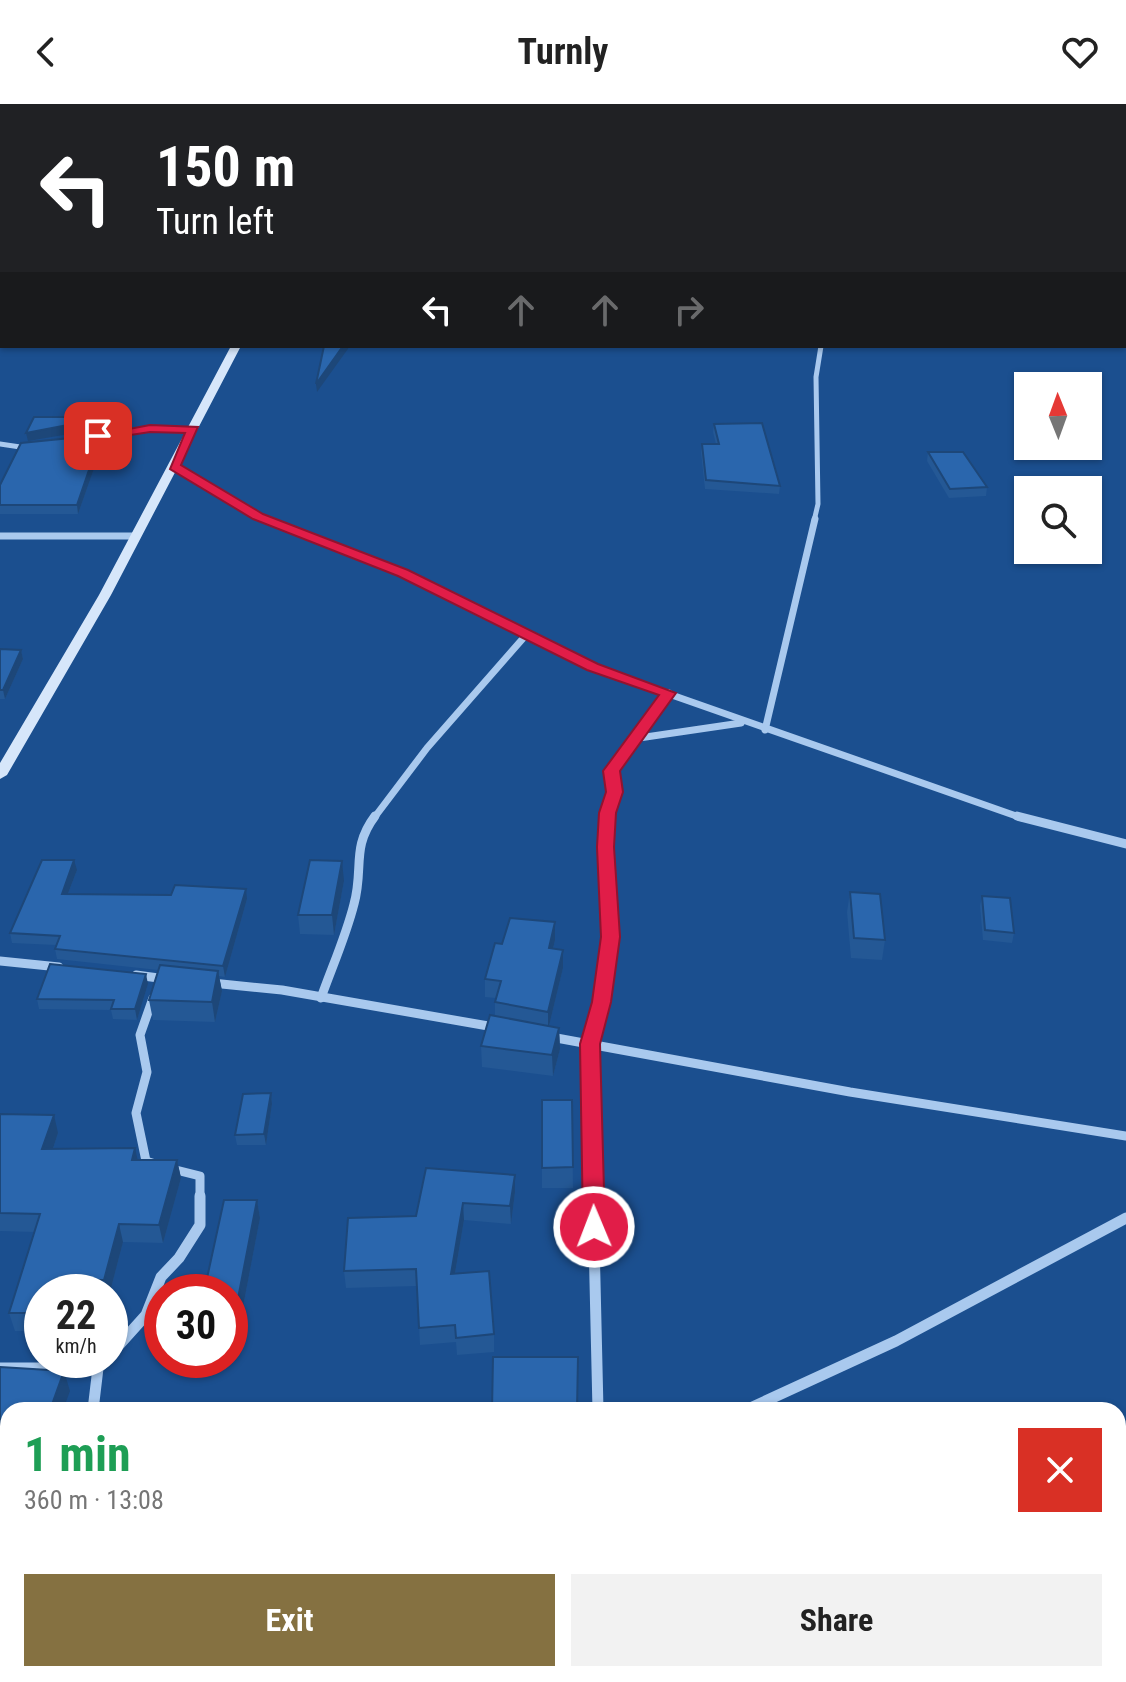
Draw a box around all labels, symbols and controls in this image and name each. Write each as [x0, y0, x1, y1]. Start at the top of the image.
icon: back [24, 30, 68, 74]
icon: heart [1058, 30, 1102, 74]
text: Turnly [518, 31, 608, 73]
text: 150 m [156, 134, 295, 200]
icon: left [24, 136, 128, 240]
text: Turn left [156, 201, 274, 243]
icon: left [415, 288, 459, 332]
icon: ahead [499, 288, 543, 332]
icon: ahead [583, 288, 627, 332]
icon: right [667, 288, 711, 332]
north arrow [1014, 372, 1102, 460]
map controls [1014, 372, 1102, 564]
pin [64, 402, 132, 470]
icon: arrive [76, 414, 120, 458]
button: search [1014, 476, 1102, 564]
position arrow [552, 1185, 636, 1269]
speed limit sign: 30 [144, 1274, 248, 1378]
text: 22 [56, 1292, 96, 1339]
text: km/h [55, 1334, 97, 1358]
text: 1 min [24, 1426, 131, 1483]
button: close [1018, 1428, 1102, 1512]
text: 360 m · 13:08 [24, 1485, 164, 1515]
button: Exit [24, 1574, 555, 1666]
button: Share [571, 1574, 1102, 1666]

